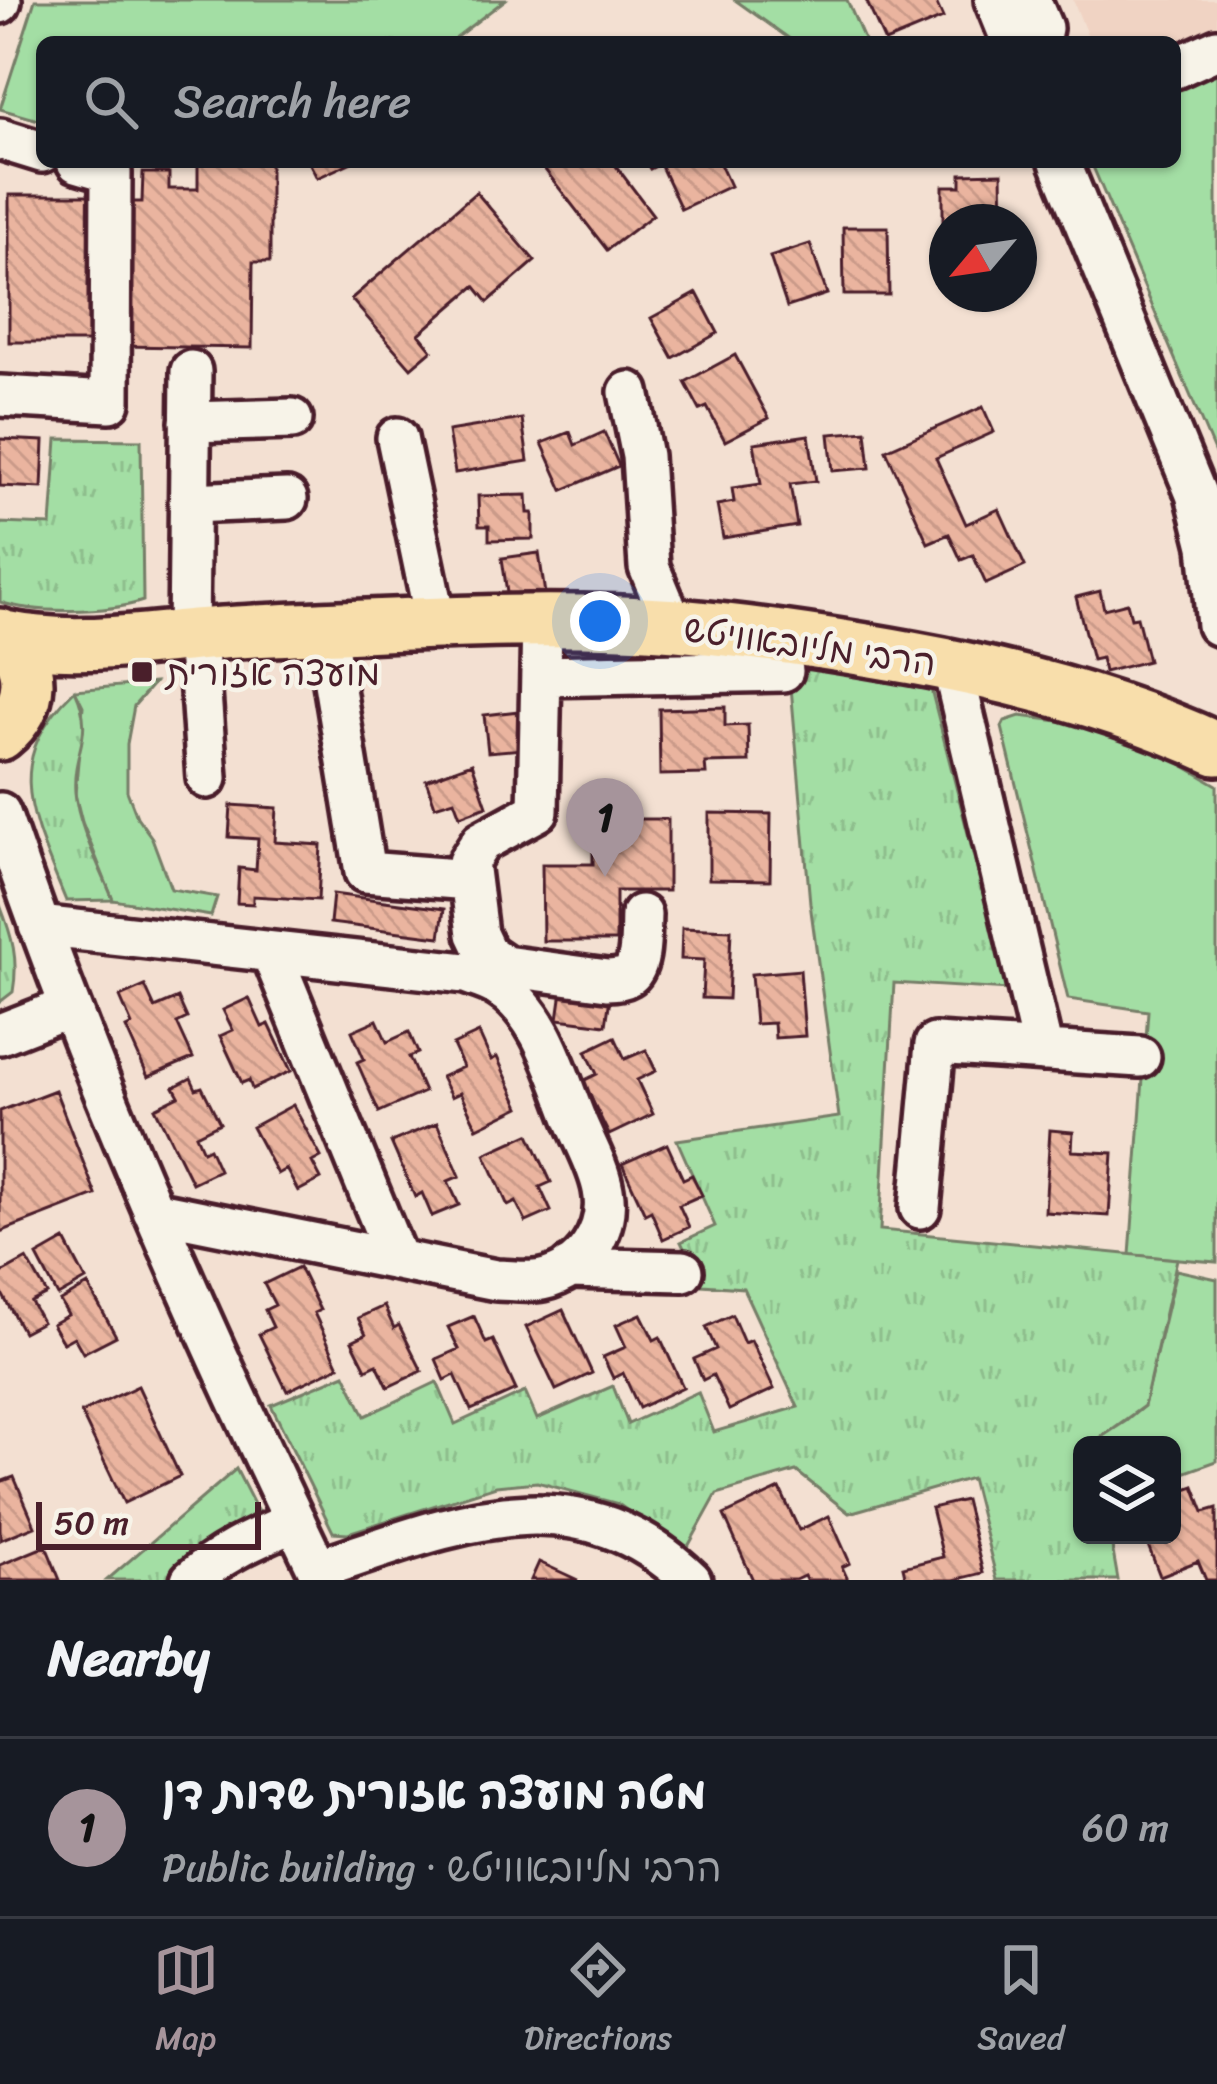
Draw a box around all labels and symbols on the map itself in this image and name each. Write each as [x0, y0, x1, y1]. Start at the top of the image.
north arrow [929, 204, 1037, 312]
your location [570, 591, 630, 651]
street label: הרבי מליובאוויטש [680, 597, 940, 695]
place label: מועצה אזורית [164, 641, 380, 705]
marker: מועצה אזורית [129, 659, 155, 685]
pin: 1 [566, 778, 644, 877]
scale bar [36, 1496, 261, 1549]

